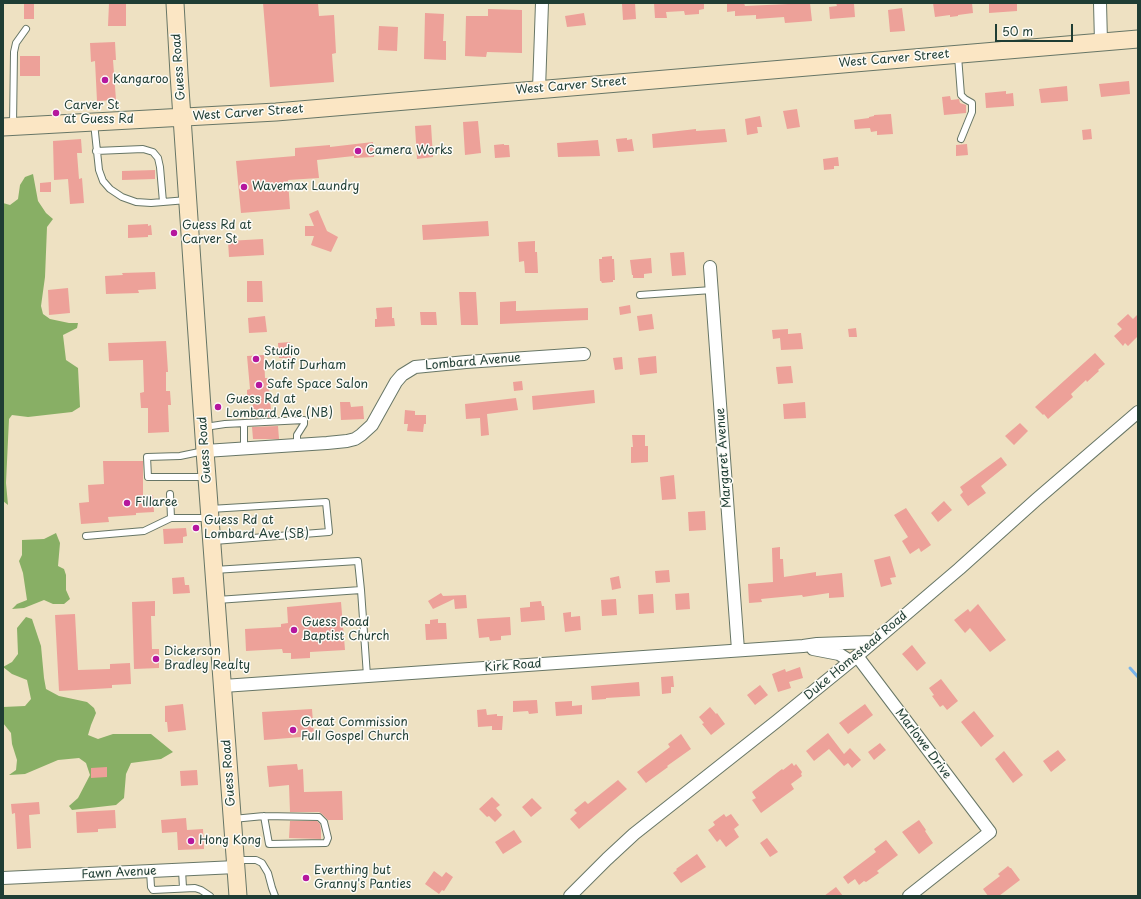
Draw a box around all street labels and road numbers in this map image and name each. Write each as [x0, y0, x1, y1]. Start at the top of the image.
street label: Guess Road [169, 33, 189, 101]
street label: West Carver Street [838, 47, 950, 71]
street label: West Carver Street [515, 74, 627, 98]
street label: West Carver Street [192, 102, 304, 124]
street label: Lombard Avenue [425, 351, 521, 373]
street label: Margaret Avenue [713, 407, 735, 509]
street label: Guess Road [195, 416, 215, 484]
street label: Duke Homestead Road [802, 609, 910, 703]
street label: Kirk Road [484, 657, 542, 675]
street label: Marlowe Drive [892, 706, 954, 782]
street label: Guess Road [219, 739, 239, 807]
street label: Fawn Avenue [81, 864, 157, 882]

